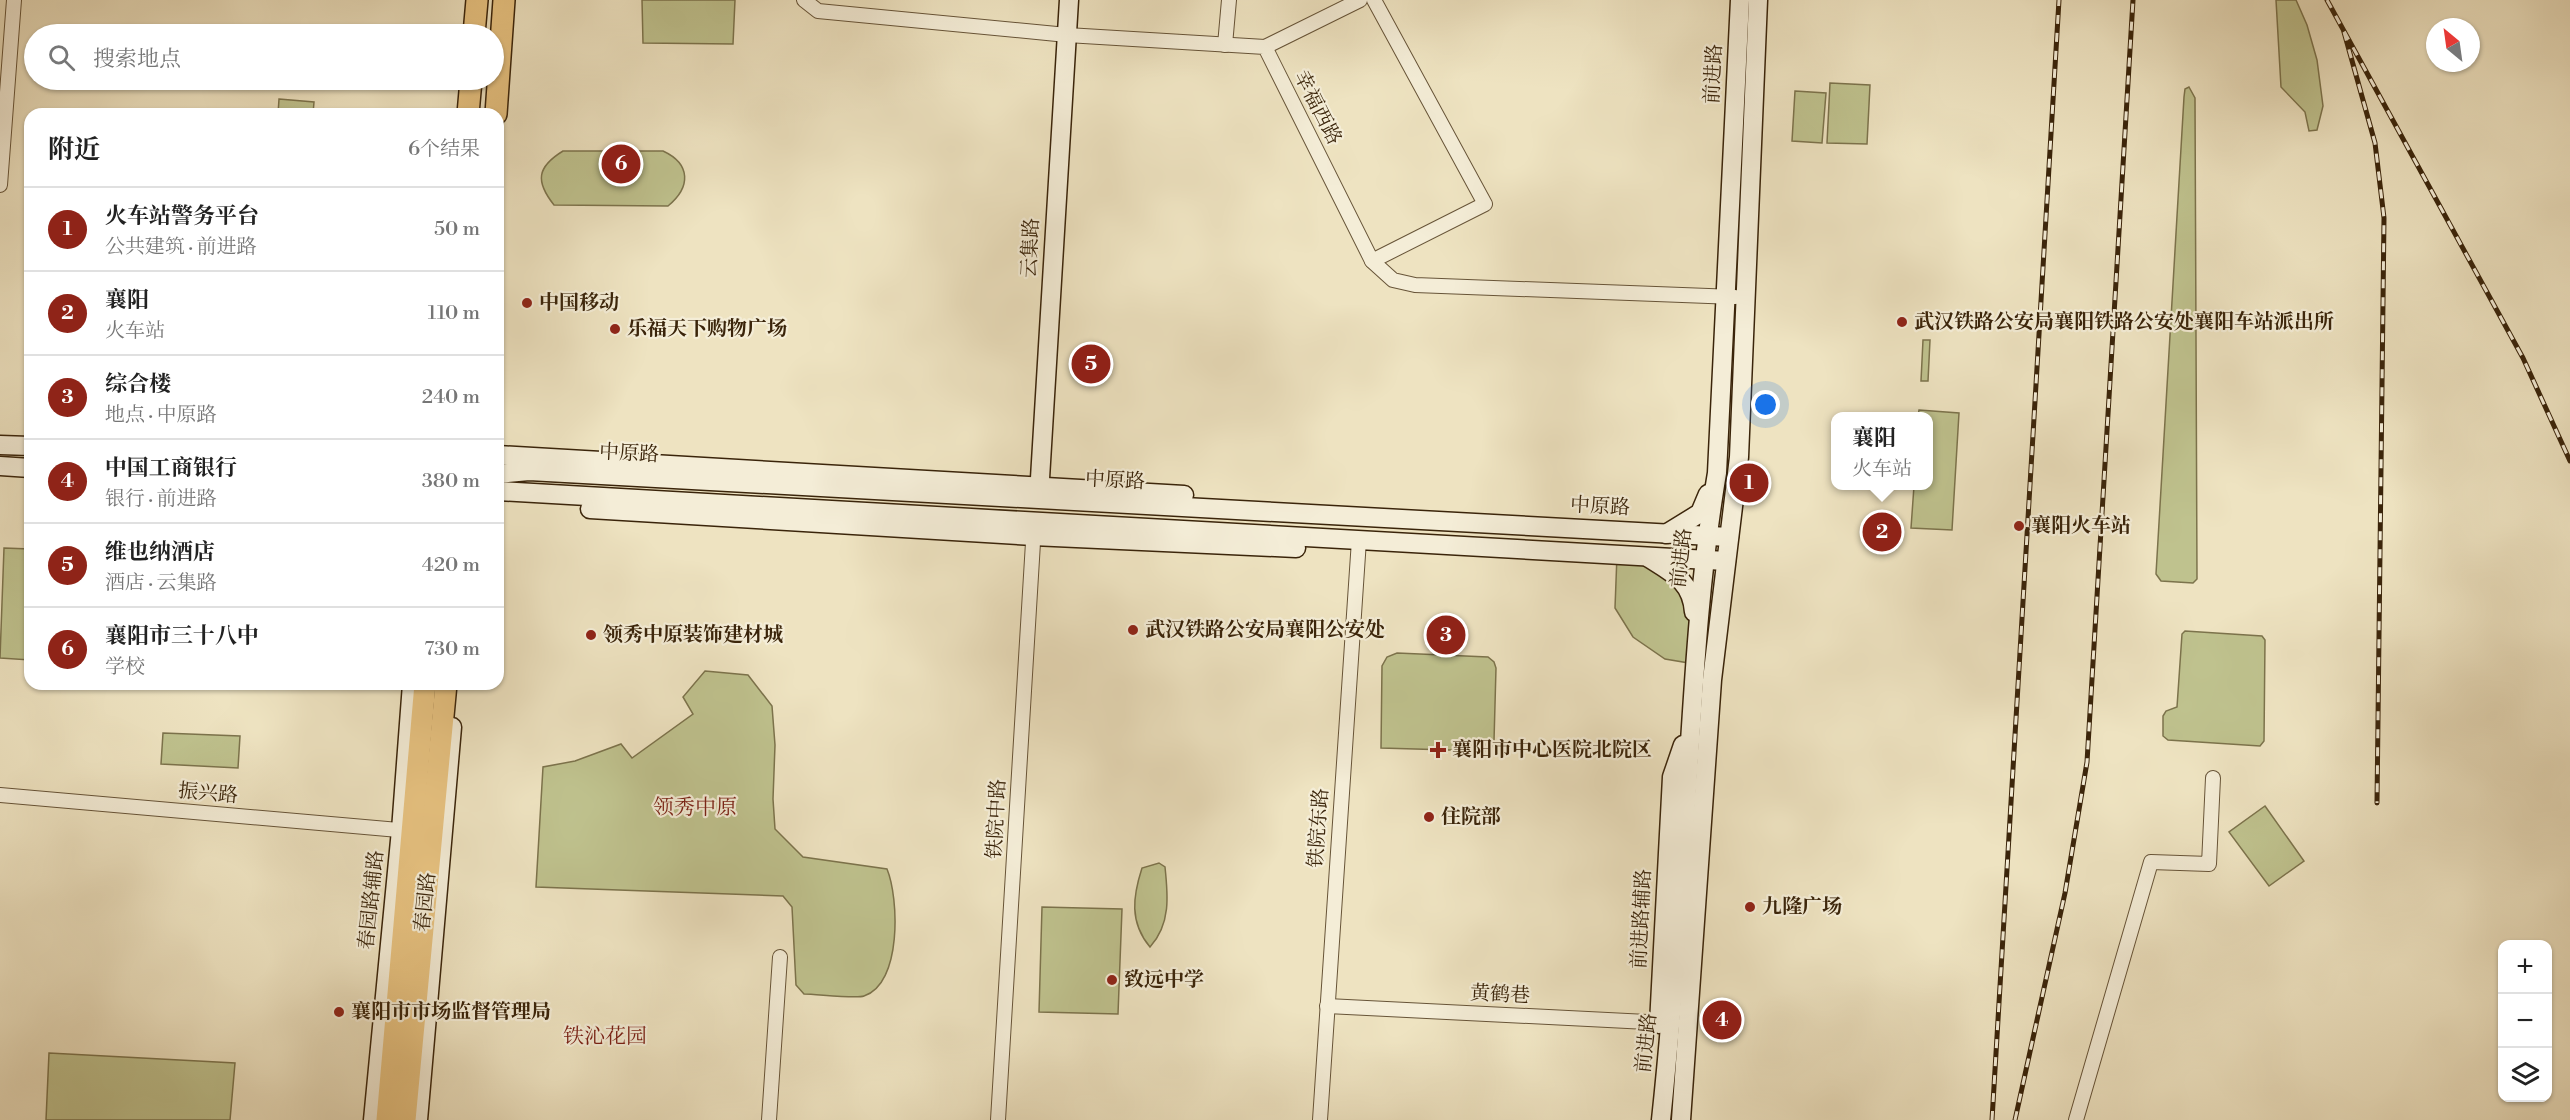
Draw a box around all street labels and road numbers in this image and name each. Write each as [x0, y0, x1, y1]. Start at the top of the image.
street label: 前进路 [1700, 43, 1728, 105]
street label: 幸福西路 [1288, 67, 1346, 149]
street label: 云集路 [1017, 217, 1045, 279]
street label: 中原路 [598, 440, 660, 468]
street label: 中原路 [1084, 467, 1146, 495]
street label: 中原路 [1569, 493, 1631, 521]
street label: 前进路 [1666, 527, 1698, 589]
street label: 铁院中路 [982, 778, 1012, 860]
street label: 振兴路 [177, 779, 239, 809]
street label: 铁院东路 [1304, 787, 1334, 869]
street label: 春园路辅路 [354, 849, 390, 951]
street label: 前进路辅路 [1627, 868, 1657, 970]
street label: 春园路 [410, 871, 442, 933]
street label: 黄鹤巷 [1469, 981, 1531, 1009]
street label: 前进路 [1631, 1012, 1663, 1074]

